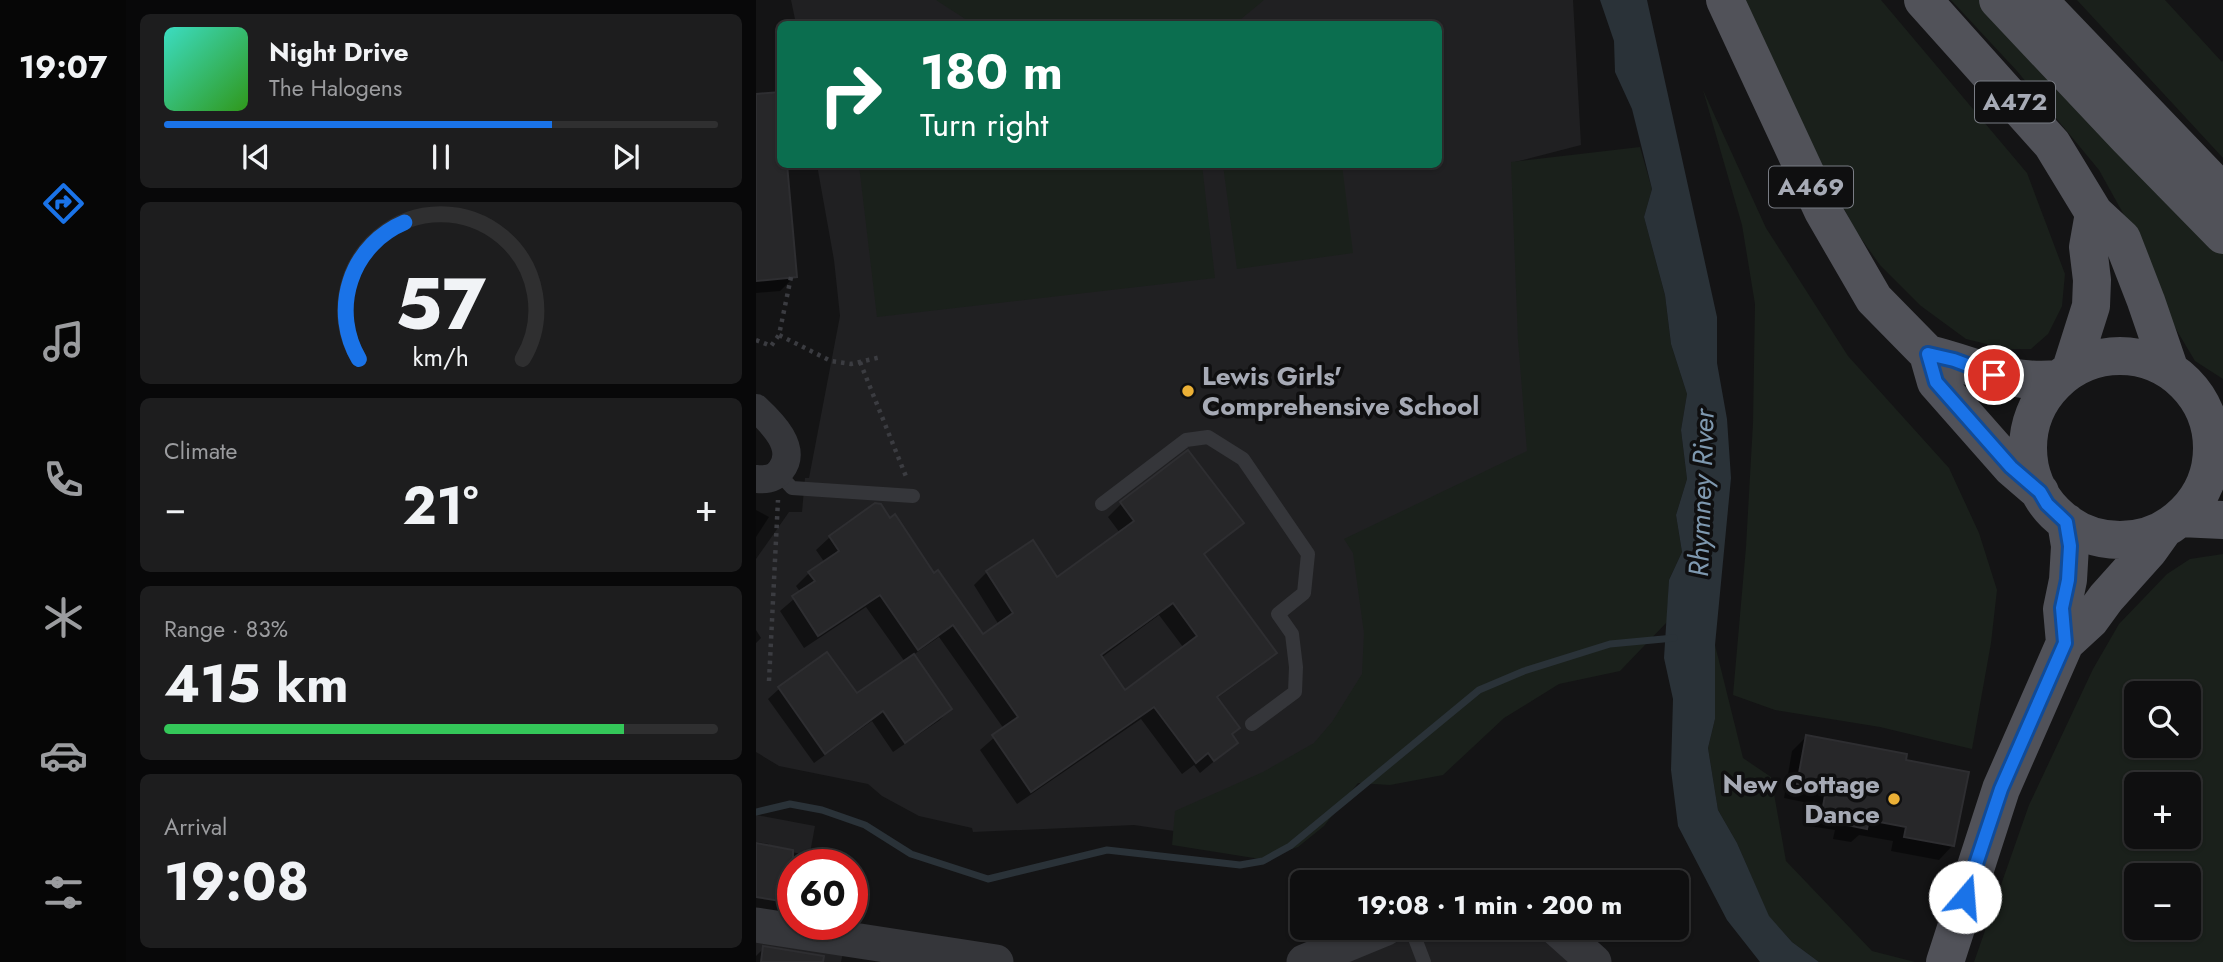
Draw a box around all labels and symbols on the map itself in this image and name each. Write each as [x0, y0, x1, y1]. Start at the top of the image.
road number: A472 [1975, 82, 2055, 122]
road number: A469 [1769, 167, 1853, 208]
pin [1964, 345, 2024, 405]
place label: Lewis Girls' Comprehensive School [1202, 357, 1479, 425]
marker: Lewis Girls' Comprehensive School [1180, 383, 1196, 399]
water label: Rhymney River [1678, 407, 1725, 578]
place label: New Cottage Dance [1722, 765, 1880, 833]
marker: New Cottage Dance [1886, 791, 1902, 807]
speed limit sign: 60 [777, 849, 868, 940]
position arrow [1928, 860, 2002, 934]

